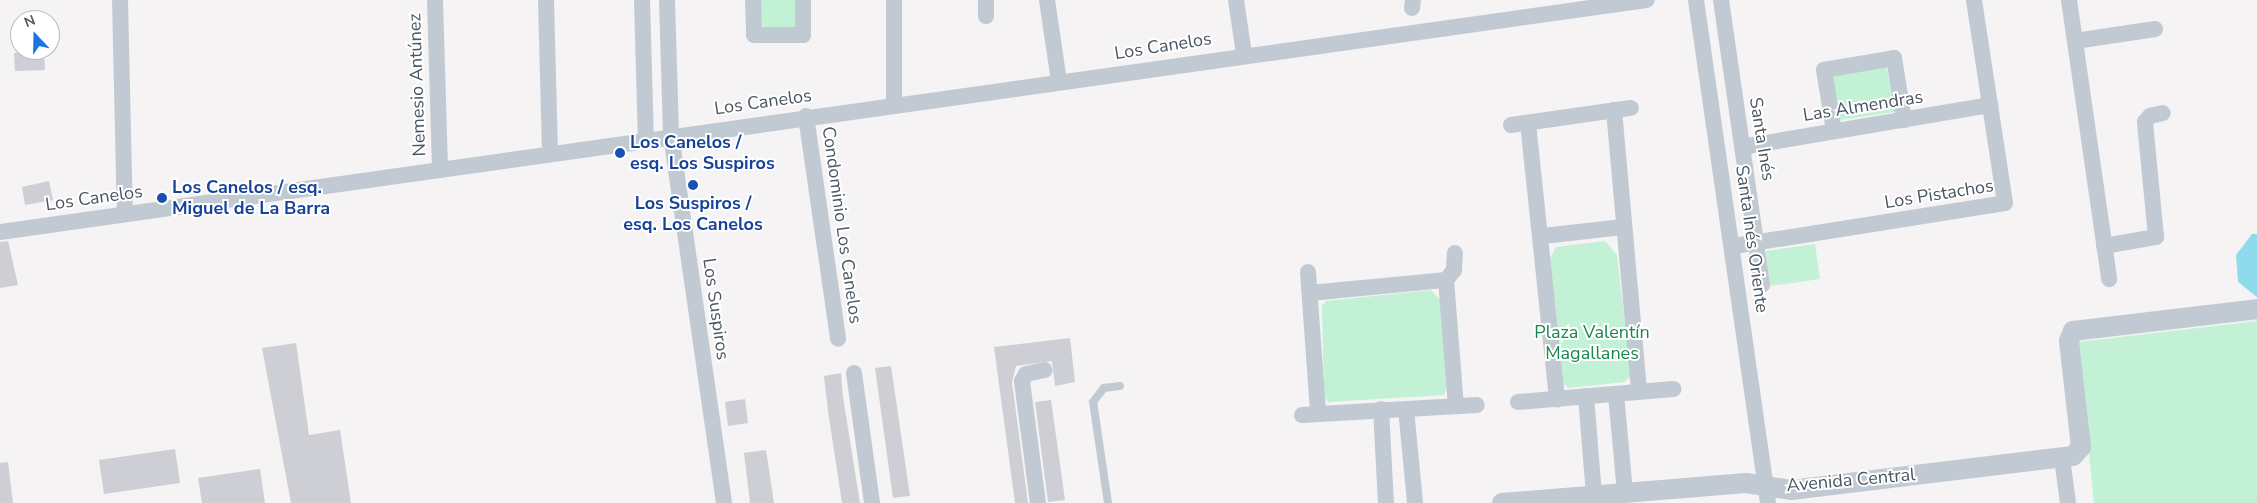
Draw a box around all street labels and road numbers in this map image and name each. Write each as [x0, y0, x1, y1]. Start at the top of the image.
street label: Nemesio Antúnez [404, 13, 430, 157]
street label: Los Canelos [1113, 28, 1213, 64]
street label: Los Canelos [713, 84, 813, 120]
street label: Las Almendras [1801, 86, 1925, 126]
street label: Santa Inés [1745, 96, 1779, 182]
street label: Condominio Los Canelos [817, 125, 867, 325]
street label: Santa Inés Oriente [1731, 164, 1773, 314]
street label: Los Pistachos [1883, 175, 1995, 213]
street label: Los Canelos [44, 180, 144, 216]
street label: Los Suspiros [698, 257, 734, 361]
street label: Avenida Central [1786, 464, 1916, 496]

